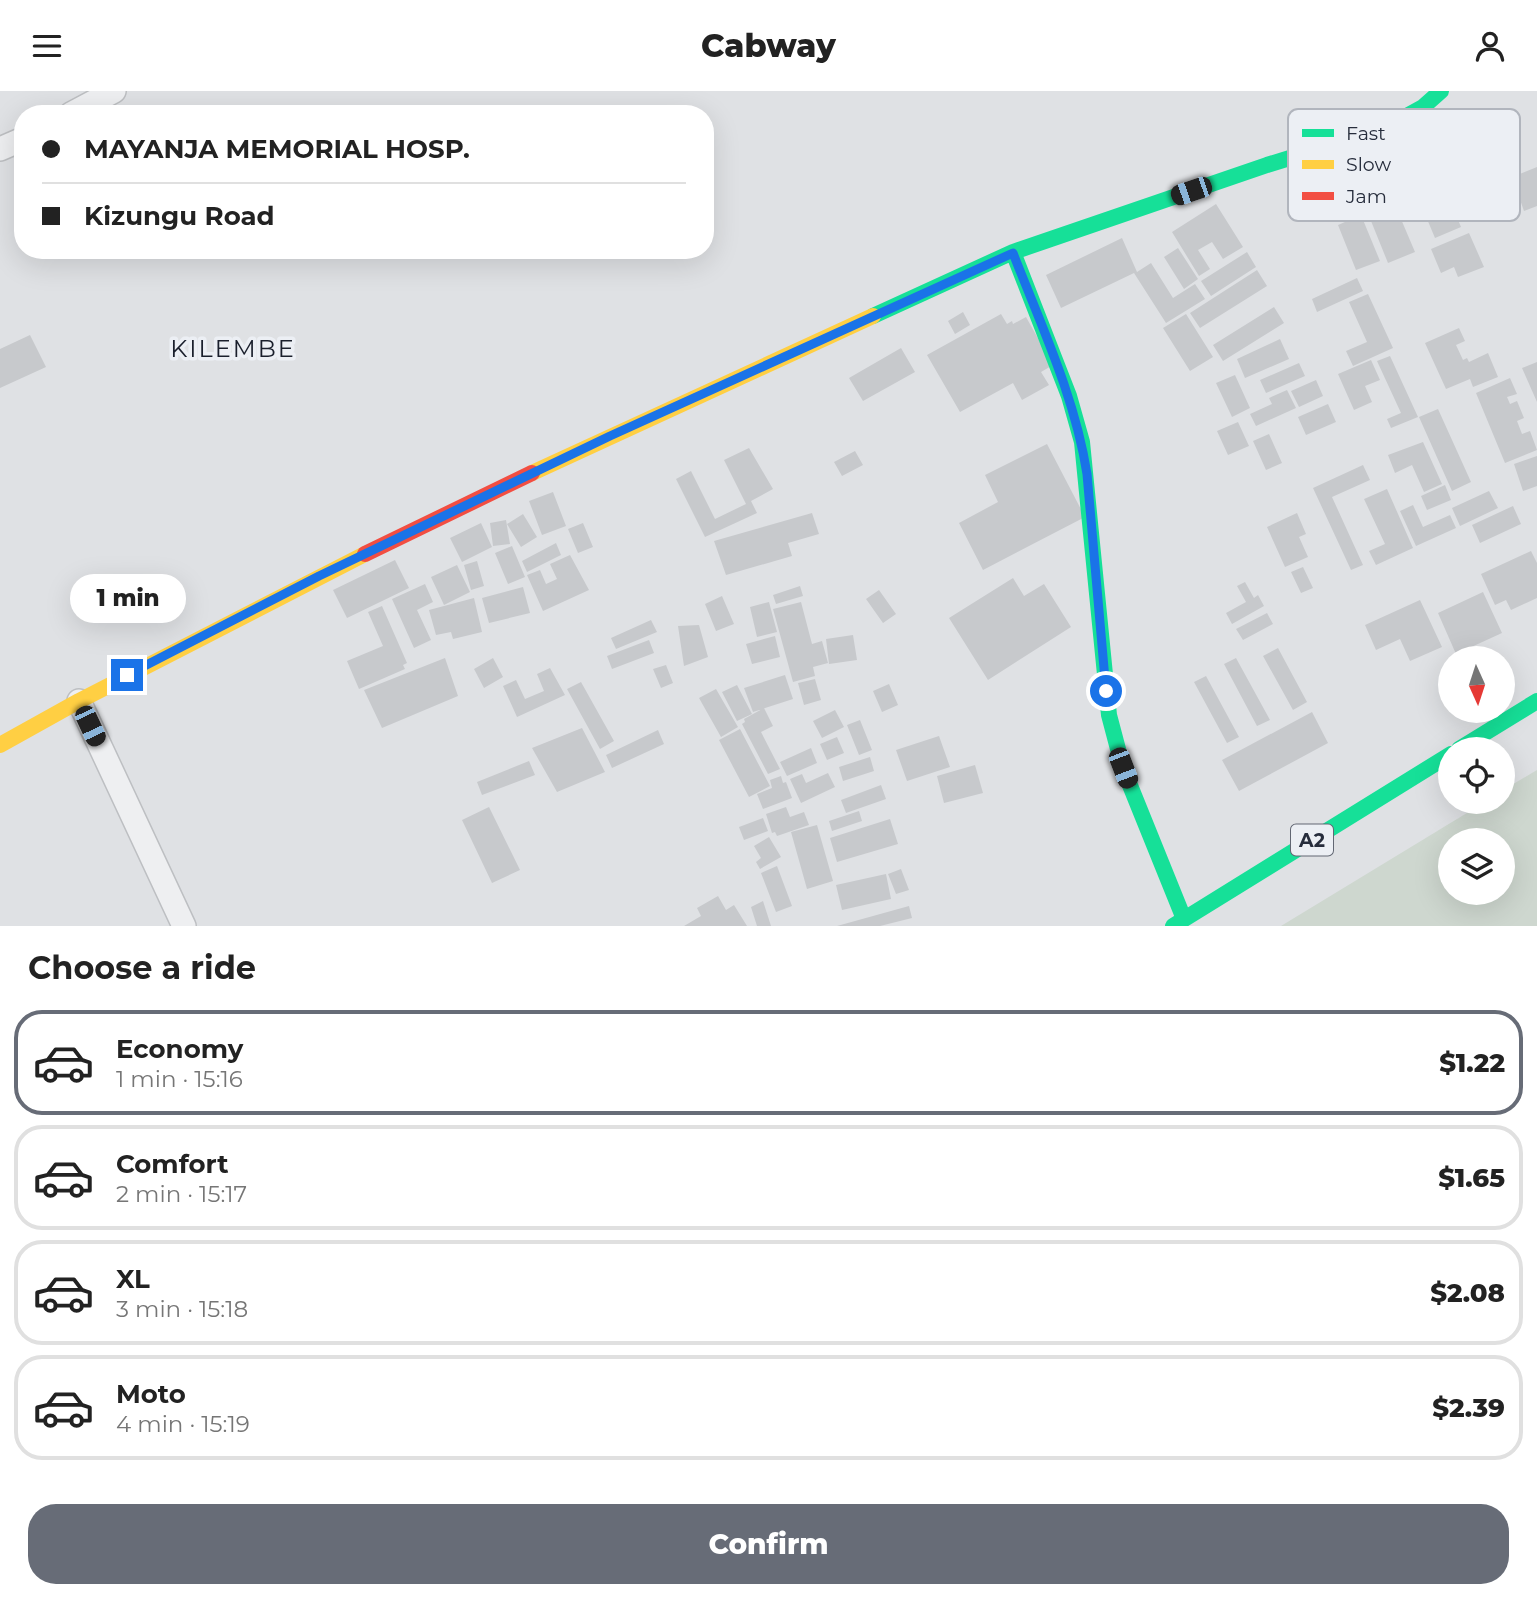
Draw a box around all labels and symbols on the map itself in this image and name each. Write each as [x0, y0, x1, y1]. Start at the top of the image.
legend [1288, 109, 1520, 221]
text: Fast [1346, 122, 1386, 145]
text: Slow [1346, 153, 1391, 176]
car [1168, 174, 1215, 208]
text: Jam [1345, 185, 1387, 208]
district label: KILEMBE [170, 334, 296, 363]
callout: 1 min [69, 573, 185, 623]
north arrow [1438, 646, 1516, 723]
route end [111, 659, 143, 691]
route start [1090, 675, 1122, 707]
car [72, 703, 109, 749]
car [1106, 745, 1141, 791]
road number: A2 [1291, 825, 1333, 855]

